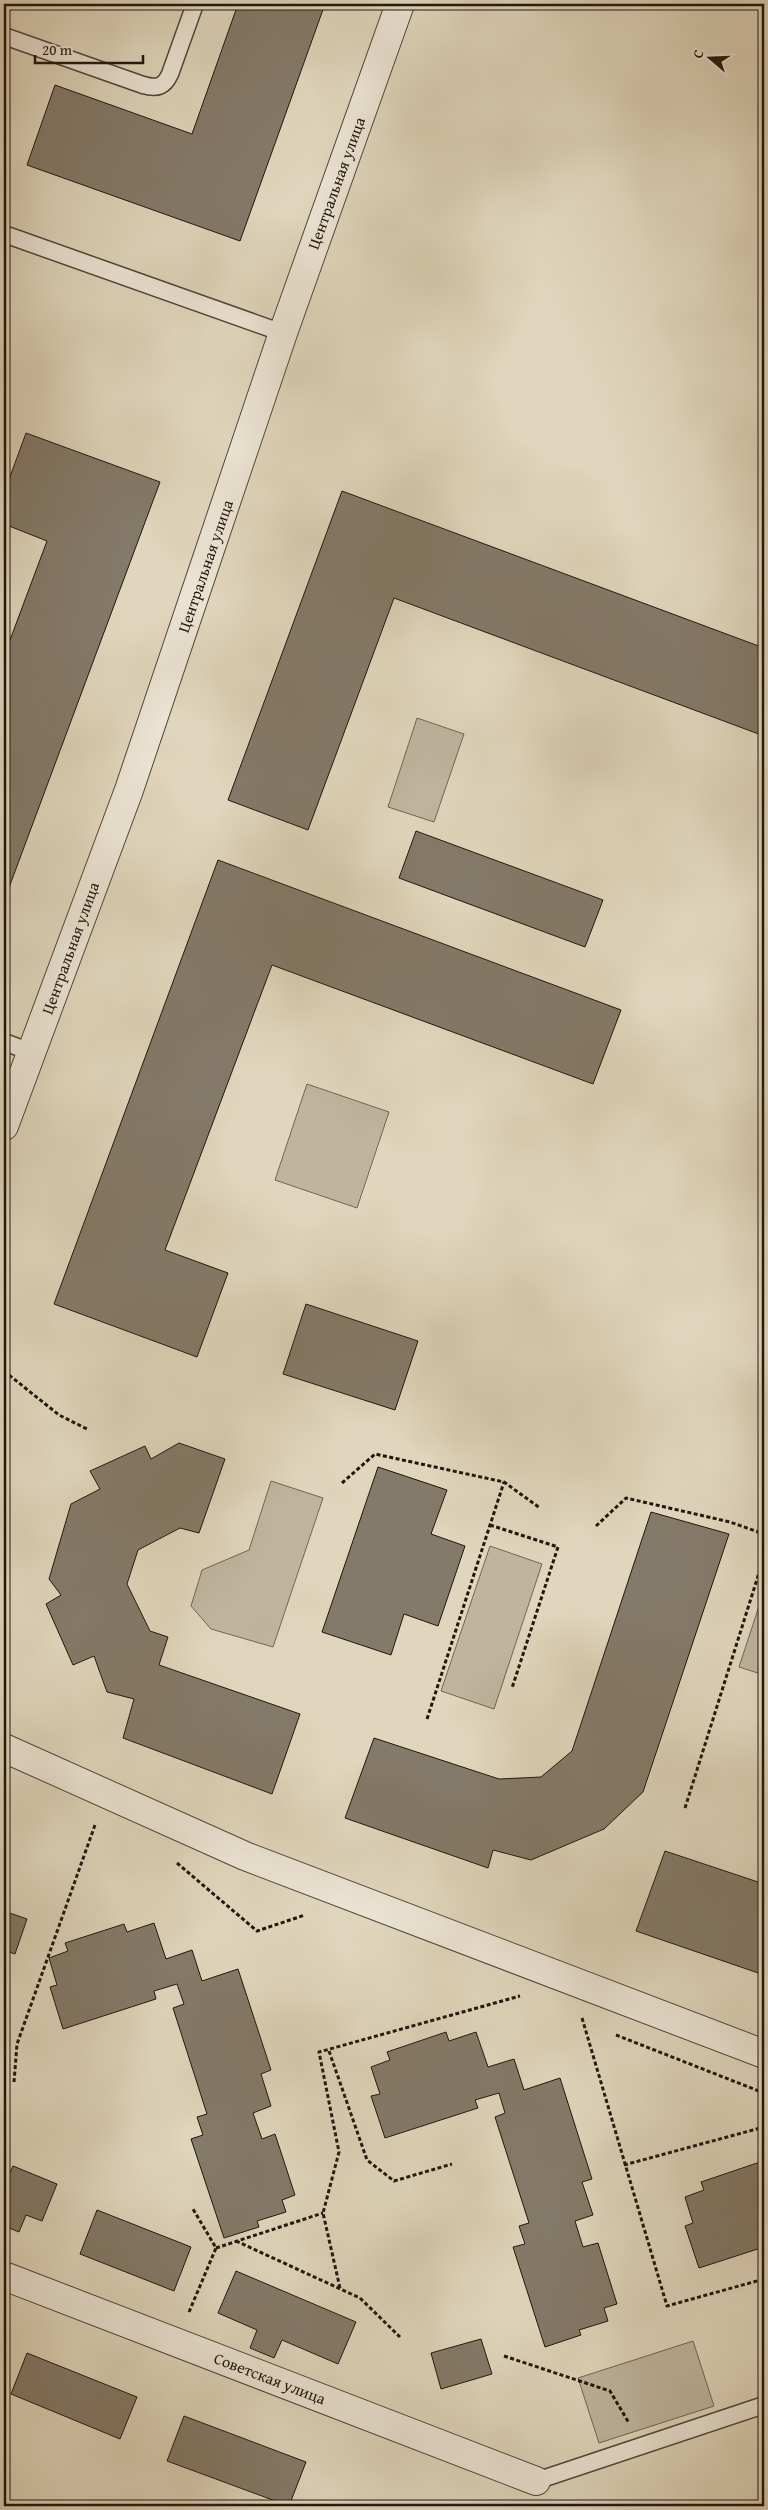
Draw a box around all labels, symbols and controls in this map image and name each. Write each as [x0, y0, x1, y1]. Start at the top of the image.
scale bar [35, 32, 142, 64]
north arrow [686, 32, 736, 82]
text: 20 m [42, 39, 73, 60]
text: С [687, 47, 708, 61]
street label: Центральная улица [301, 113, 371, 252]
street label: Центральная улица [171, 496, 239, 636]
street label: Центральная улица [35, 878, 105, 1017]
street label: Советская улица [211, 2346, 330, 2410]

